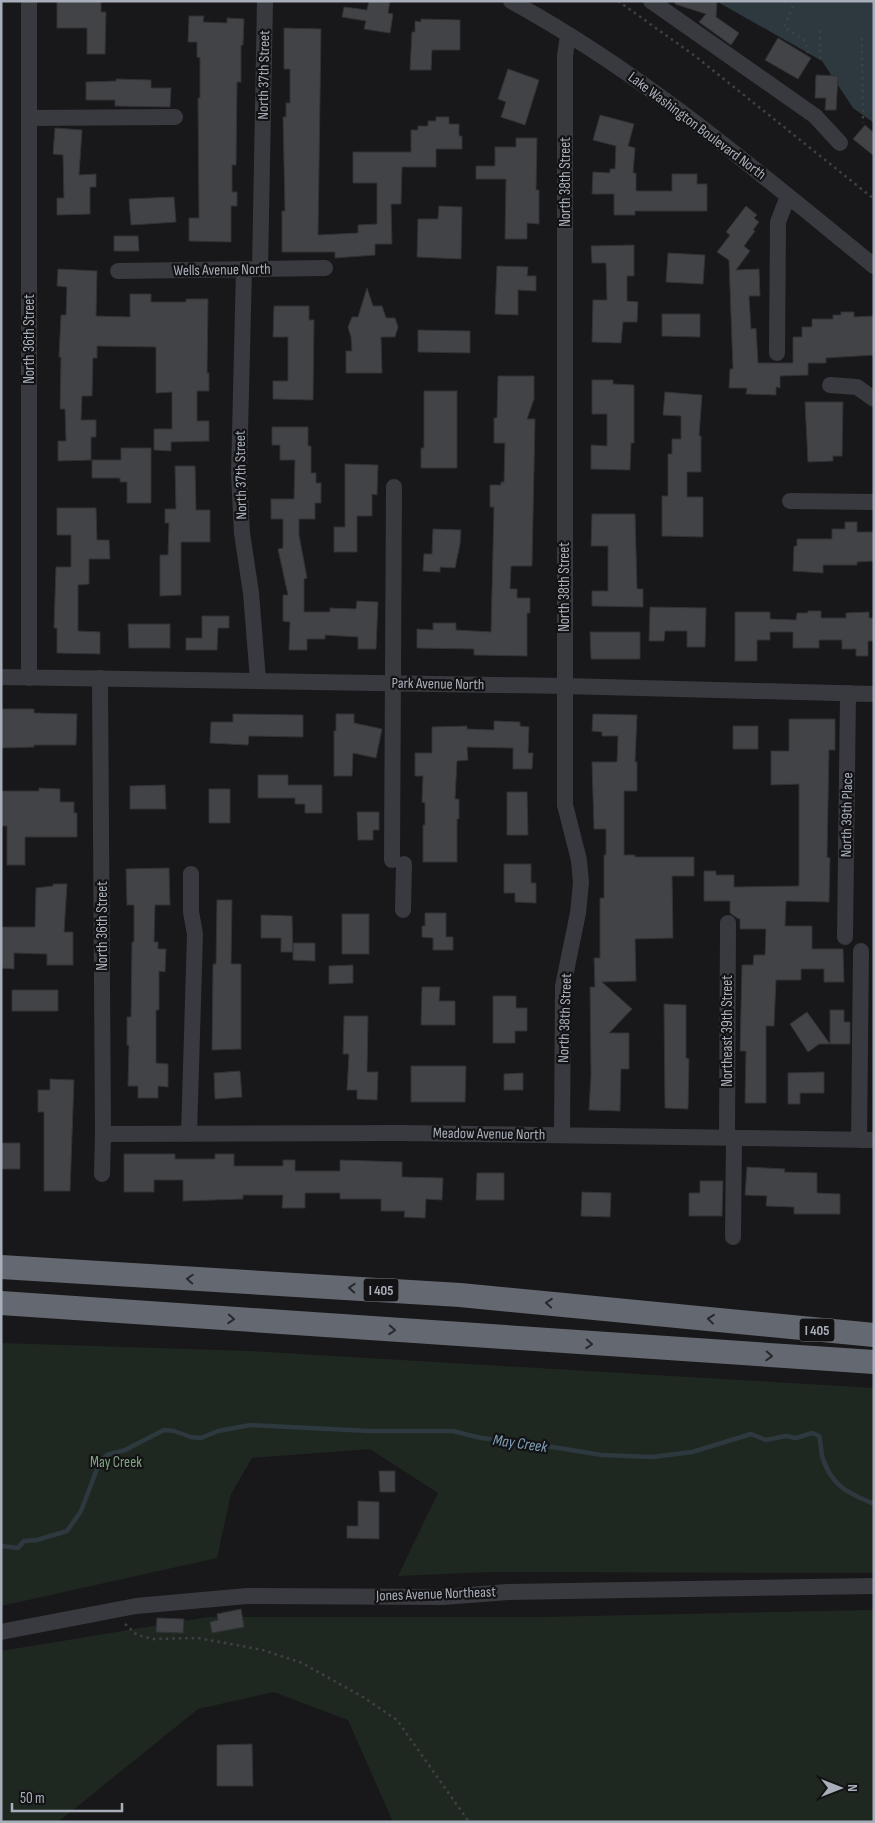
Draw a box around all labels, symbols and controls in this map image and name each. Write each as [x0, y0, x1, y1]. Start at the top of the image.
street label: North 37th Street [254, 30, 274, 120]
street label: Lake Washington Boulevard North [624, 68, 770, 184]
street label: North 38th Street [556, 137, 575, 227]
street label: Wells Avenue North [173, 260, 271, 280]
street label: North 36th Street [20, 294, 39, 384]
street label: North 37th Street [231, 430, 251, 520]
street label: North 38th Street [555, 542, 574, 632]
street label: Park Avenue North [391, 674, 485, 694]
street label: North 39th Place [837, 772, 857, 858]
street label: North 36th Street [93, 881, 112, 971]
street label: North 38th Street [554, 972, 576, 1063]
street label: Northeast 39th Street [718, 975, 737, 1087]
street label: Meadow Avenue North [433, 1124, 545, 1144]
one-way arrow [186, 1273, 194, 1284]
road number: I 405 [364, 1278, 398, 1302]
one-way arrow [348, 1283, 356, 1294]
one-way arrow [545, 1298, 553, 1309]
one-way arrow [227, 1314, 235, 1325]
one-way arrow [707, 1314, 715, 1325]
road number: I 405 [800, 1318, 834, 1342]
one-way arrow [388, 1325, 396, 1336]
one-way arrow [585, 1338, 593, 1349]
one-way arrow [765, 1350, 773, 1361]
water label: May Creek [492, 1431, 549, 1457]
park label: May Creek [90, 1453, 142, 1472]
street label: Jones Avenue Northeast [375, 1582, 497, 1606]
north arrow [815, 1763, 865, 1813]
scale bar [12, 1780, 122, 1812]
text: N [844, 1784, 861, 1792]
text: 50 m [20, 1789, 45, 1808]

